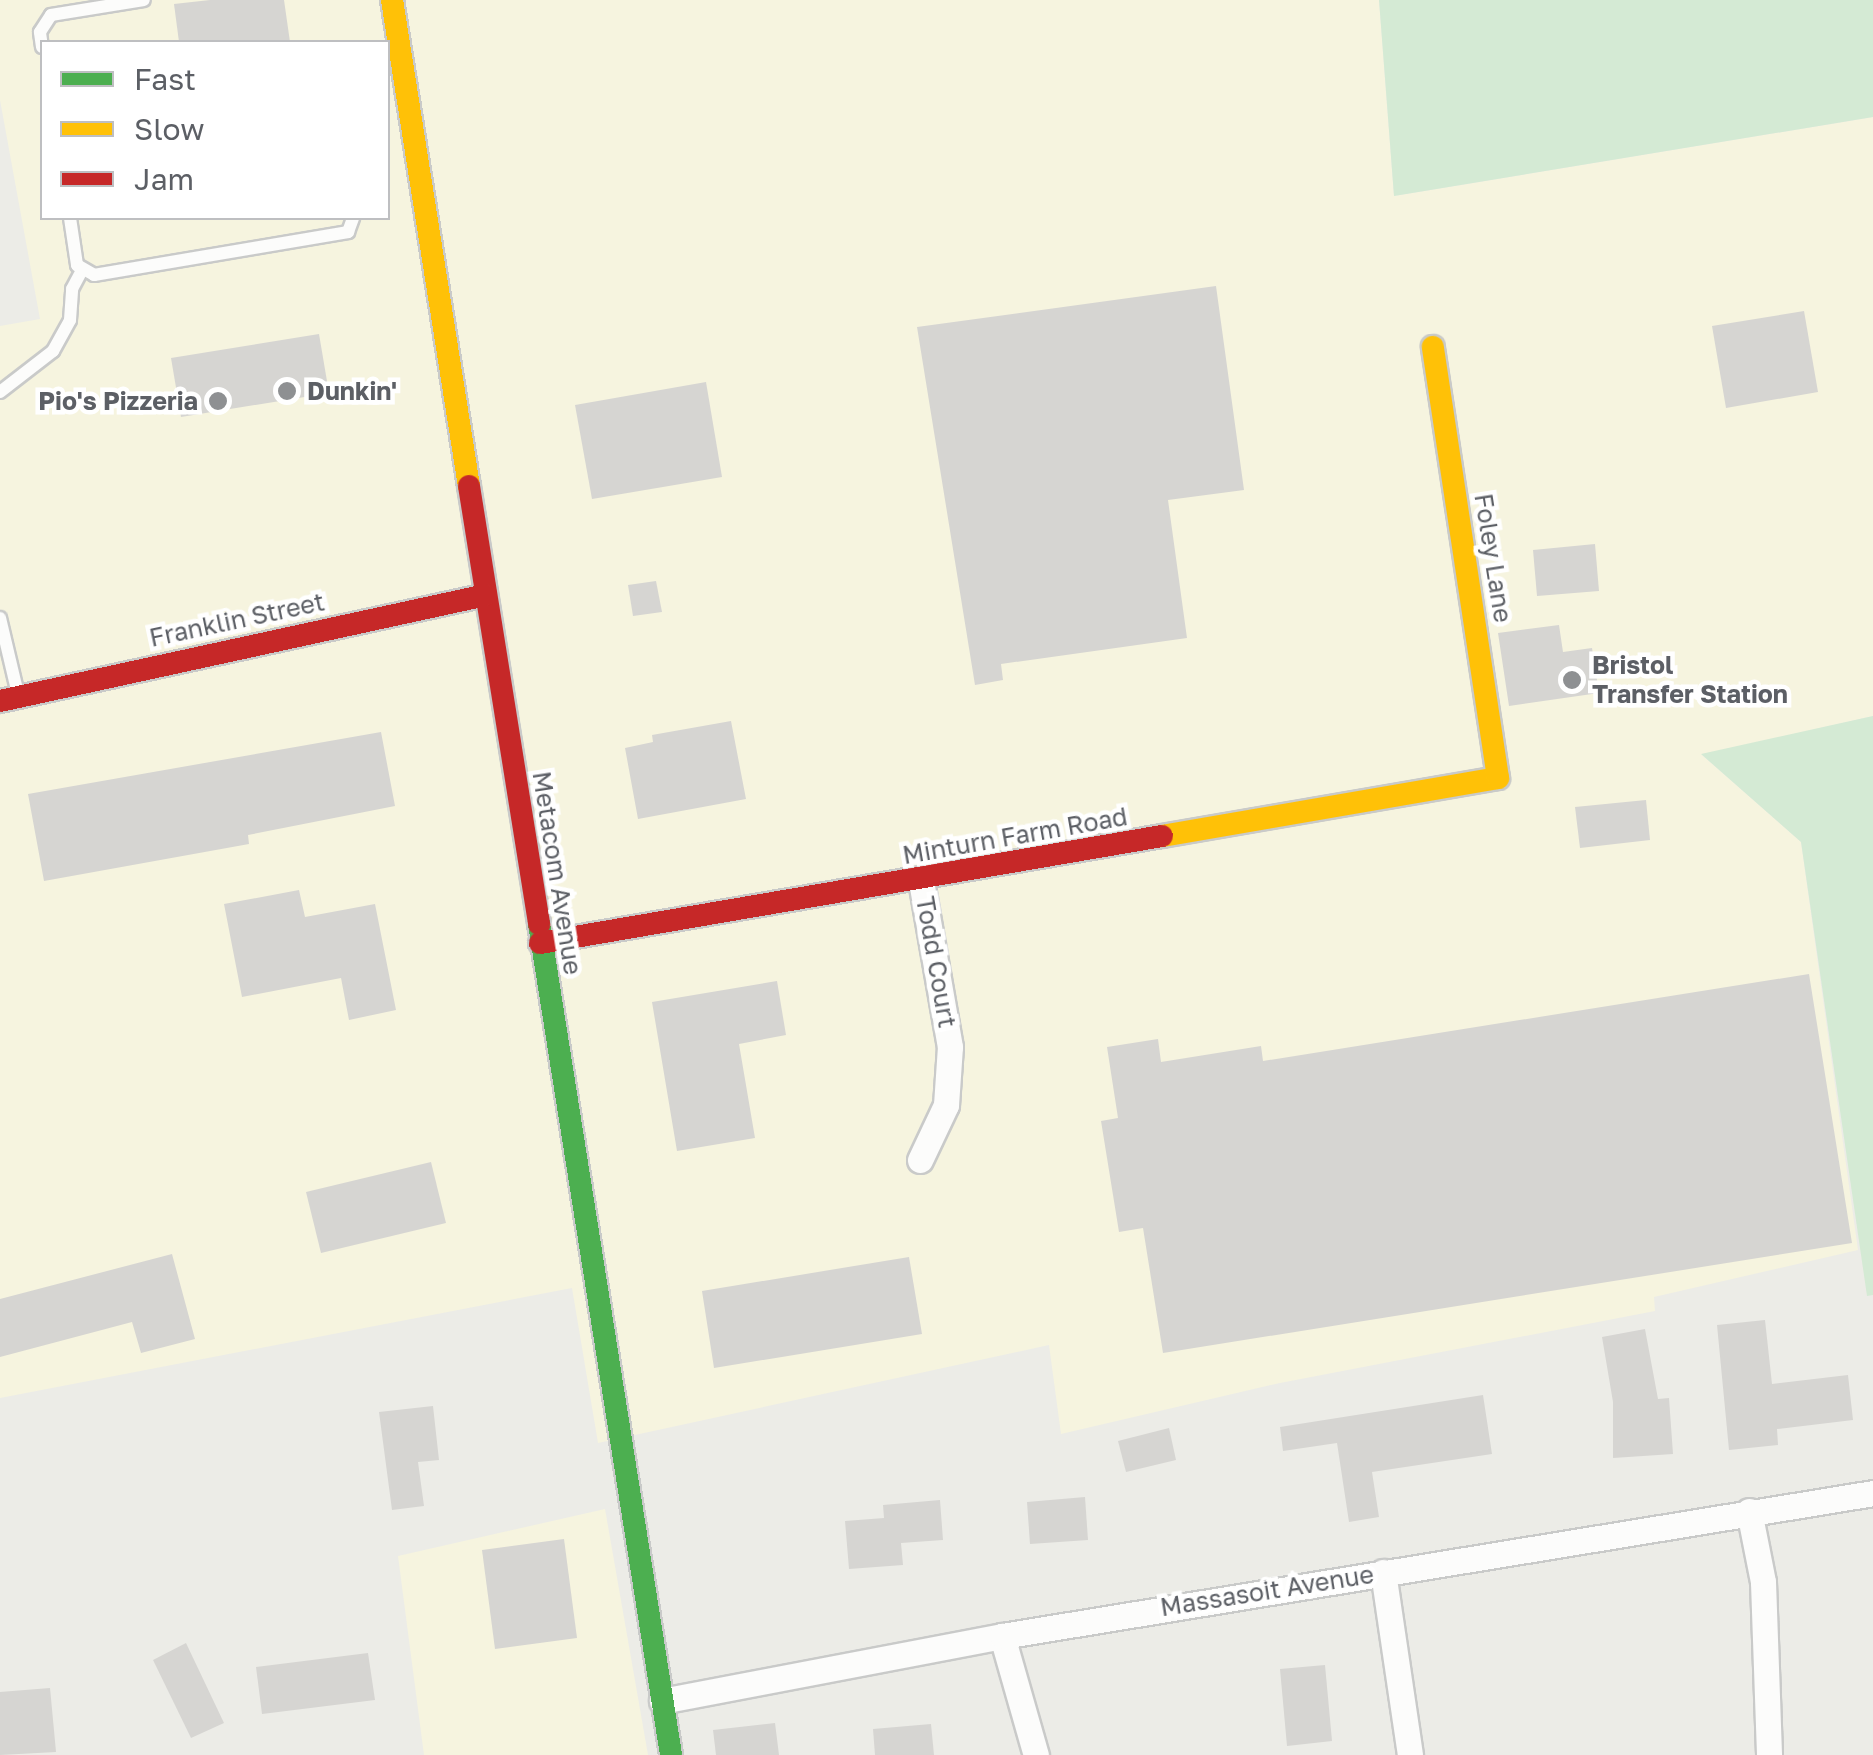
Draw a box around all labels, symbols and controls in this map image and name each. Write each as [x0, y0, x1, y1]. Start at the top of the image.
legend [40, 40, 390, 220]
text: Fast [134, 61, 196, 97]
text: Slow [134, 111, 205, 147]
text: Jam [134, 161, 194, 197]
place label: Dunkin' [307, 376, 397, 406]
marker: Dunkin' [276, 380, 298, 402]
place label: Pio's Pizzeria [38, 386, 198, 416]
marker: Pio's Pizzeria [207, 390, 229, 412]
street label: Foley Lane [1468, 491, 1518, 625]
street label: Franklin Street [147, 587, 327, 653]
place label: Bristol Transfer Station [1592, 651, 1788, 710]
marker: Bristol Transfer Station [1561, 669, 1583, 691]
street label: Metacom Avenue [526, 769, 588, 977]
street label: Minturn Farm Road [900, 801, 1130, 871]
street label: Todd Court [910, 894, 962, 1030]
street label: Massasoit Avenue [1158, 1559, 1376, 1623]

